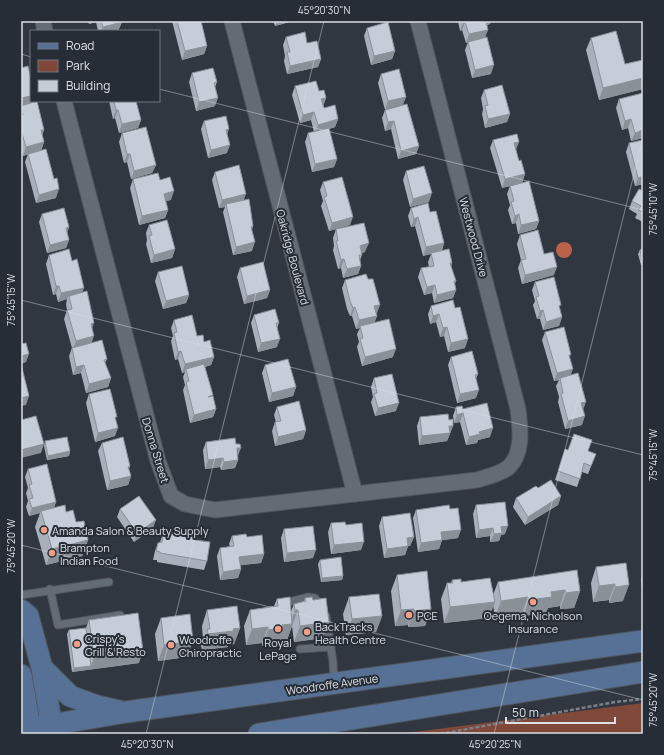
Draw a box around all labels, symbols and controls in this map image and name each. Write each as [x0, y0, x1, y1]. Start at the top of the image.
text: 45°20'30"N [298, 3, 350, 17]
legend [30, 30, 160, 102]
text: Road [66, 37, 94, 54]
text: Park [66, 57, 91, 74]
text: Building [66, 77, 110, 94]
text: 75°45'10"W [646, 182, 660, 235]
street label: Westwood Drive [456, 195, 492, 279]
street label: Oakridge Boulevard [273, 208, 313, 306]
text: 75°45'15"W [4, 273, 18, 326]
street label: Donna Street [139, 415, 173, 485]
text: 75°45'15"W [646, 428, 660, 481]
text: 75°45'20"W [4, 518, 18, 573]
place label: Amanda Salon & Beauty Supply [52, 523, 209, 538]
marker: Amanda Salon & Beauty Supply [39, 525, 49, 535]
place label: Brampton Indian Food [60, 540, 118, 568]
marker: Brampton Indian Food [47, 548, 57, 558]
marker: Oegema, Nicholson Insurance [528, 597, 538, 607]
place label: PCE [417, 608, 438, 623]
place label: Oegema, Nicholson Insurance [484, 608, 582, 636]
marker: PCE [404, 610, 414, 620]
place label: BackTracks Health Centre [315, 619, 387, 647]
marker: Royal LePage [273, 624, 283, 634]
marker: BackTracks Health Centre [302, 627, 312, 637]
place label: Crispy's Grill & Resto [85, 631, 146, 659]
place label: Woodroffe Chiropractic [179, 632, 242, 660]
place label: Royal LePage [259, 635, 297, 663]
marker: Crispy's Grill & Resto [72, 639, 82, 649]
marker: Woodroffe Chiropractic [166, 640, 176, 650]
street label: Woodroffe Avenue [285, 670, 380, 698]
text: 75°45'20"W [646, 672, 660, 727]
scale bar [506, 699, 615, 725]
text: 50 m [512, 704, 539, 721]
text: 45°20'30"N [121, 737, 173, 751]
text: 45°20'25"N [469, 737, 521, 751]

